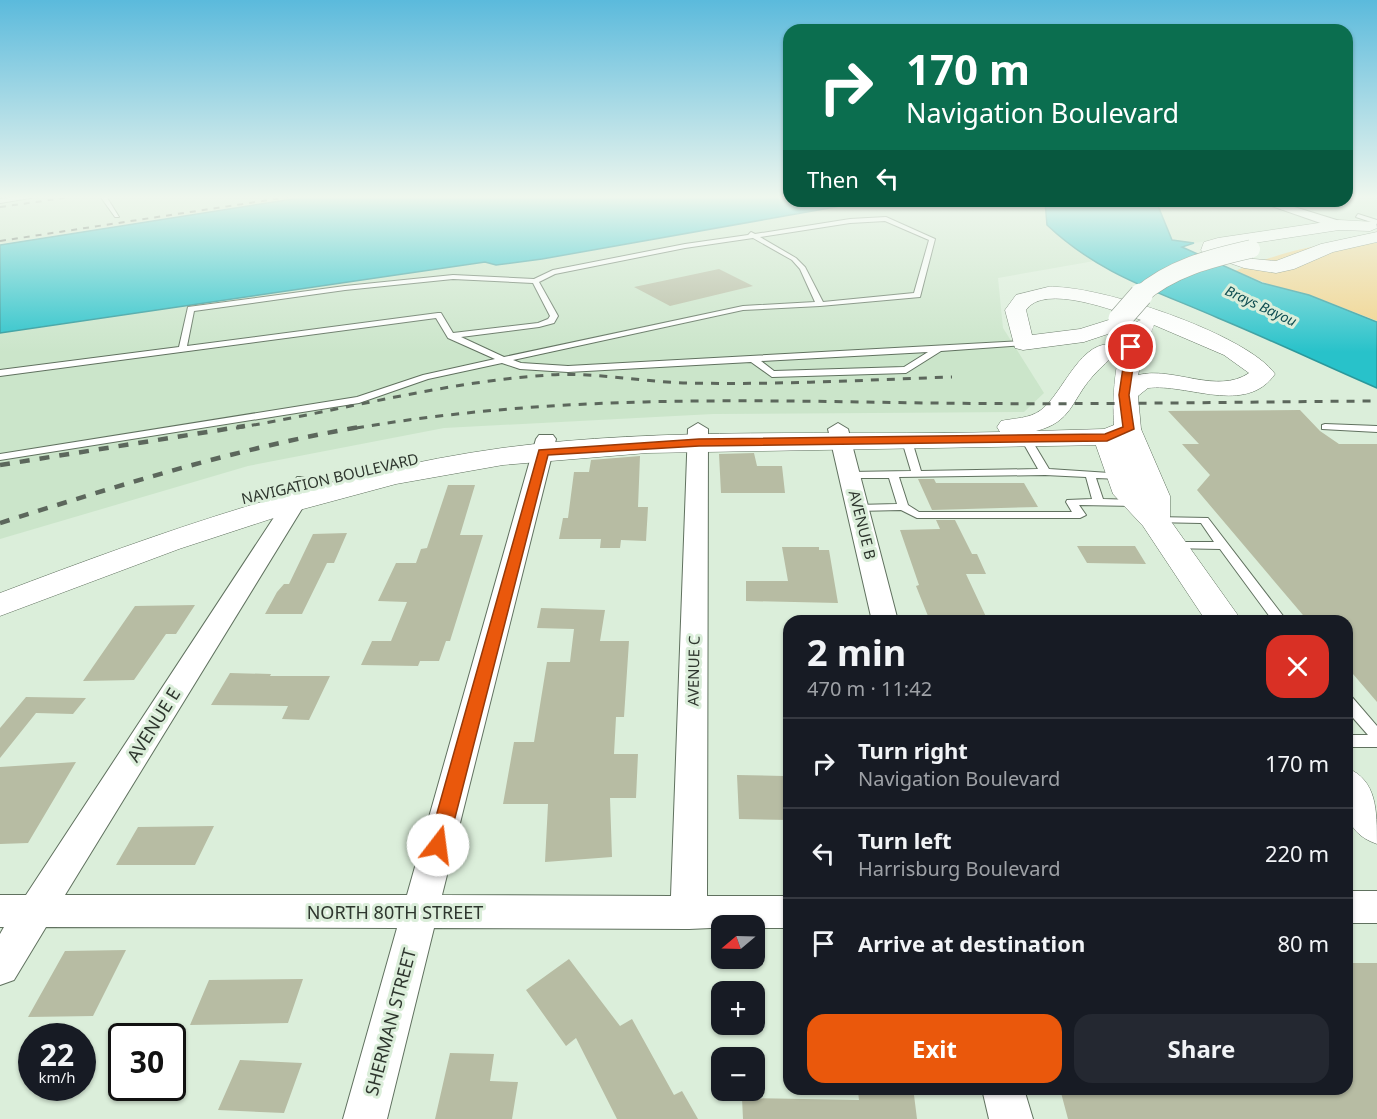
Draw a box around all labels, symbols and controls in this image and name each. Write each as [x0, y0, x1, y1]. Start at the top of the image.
text: 170 m [906, 40, 1030, 97]
icon: right [807, 48, 885, 126]
text: Navigation Boulevard [906, 94, 1179, 131]
icon: left [871, 162, 904, 195]
text: Then [807, 164, 859, 194]
water label: Brays Bayou [1222, 281, 1300, 330]
pin [1105, 321, 1156, 372]
icon: arrive [1114, 330, 1147, 363]
street label: NAVIGATION BOULEVARD [239, 448, 420, 508]
street label: AVENUE B [845, 488, 881, 561]
text: 2 min [807, 628, 906, 677]
street label: AVENUE C [682, 635, 704, 706]
button: close [1266, 635, 1329, 698]
text: 470 m · 11:42 [807, 675, 932, 702]
street label: AVENUE E [121, 683, 185, 766]
text: Turn right [858, 735, 968, 765]
icon: right [807, 747, 840, 780]
text: 170 m [1265, 748, 1329, 778]
text: Navigation Boulevard [858, 765, 1060, 792]
position arrow [406, 813, 470, 877]
text: Turn left [858, 825, 952, 855]
icon: left [807, 837, 840, 870]
text: 220 m [1265, 838, 1329, 868]
text: Harrisburg Boulevard [858, 855, 1061, 882]
street label: NORTH 80TH STREET [307, 900, 483, 924]
north arrow [711, 915, 765, 969]
map controls [711, 915, 765, 1101]
icon: arrive [807, 927, 840, 960]
text: Arrive at destination [858, 928, 1085, 958]
text: 80 m [1278, 928, 1329, 958]
street label: SHERMAN STREET [359, 945, 421, 1098]
button: + [711, 981, 765, 1035]
button: Exit [807, 1014, 1062, 1083]
button: Share [1074, 1014, 1329, 1083]
speed limit sign: 30 [108, 1023, 186, 1101]
text: 22 [40, 1034, 74, 1075]
button: − [711, 1047, 765, 1101]
text: km/h [39, 1067, 75, 1087]

